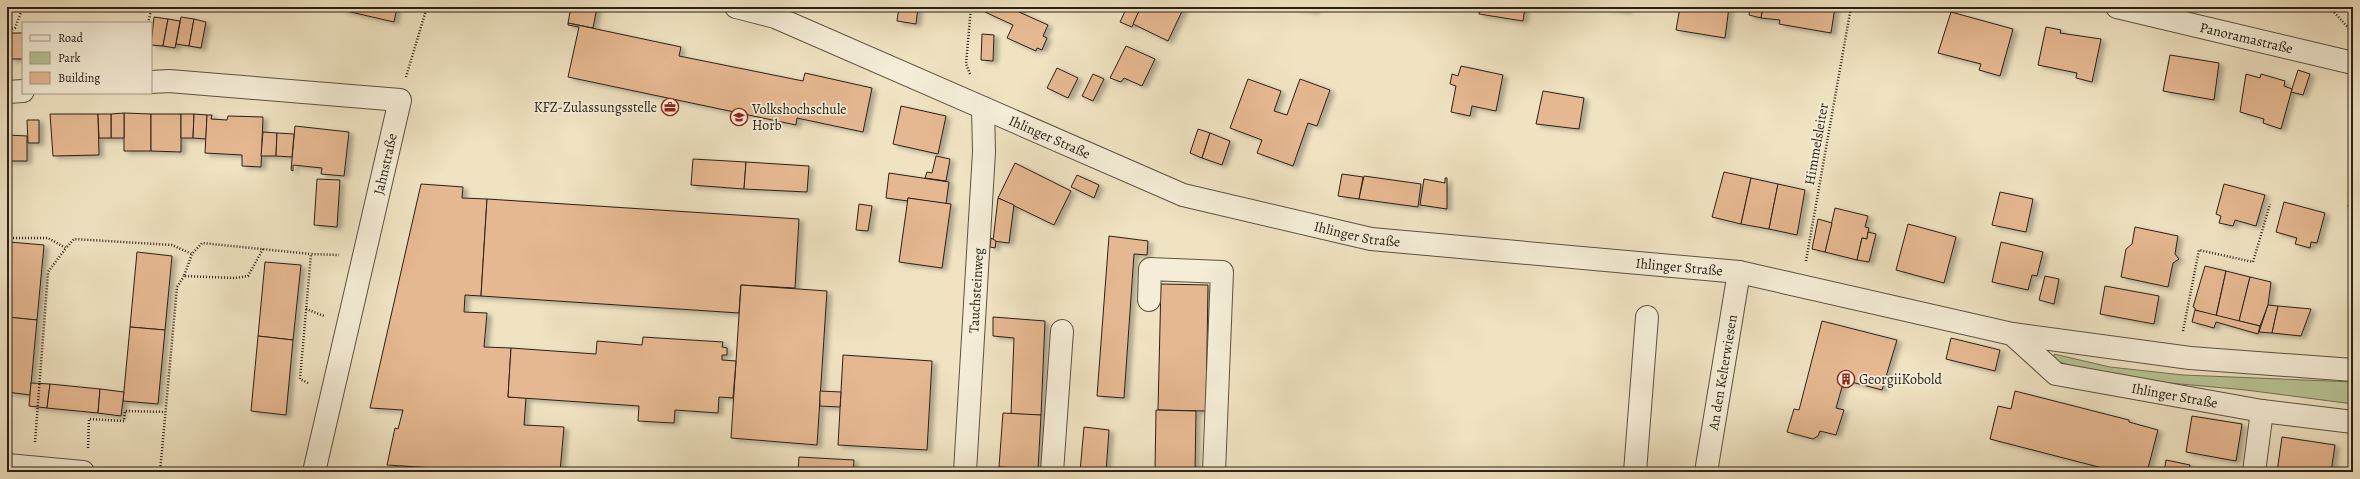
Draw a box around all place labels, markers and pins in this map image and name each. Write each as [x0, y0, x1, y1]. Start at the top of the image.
office icon: KFZ-Zulassungsstelle [660, 97, 680, 117]
place label: KFZ-Zulassungsstelle [534, 98, 657, 117]
place label: Volkshochschule Horb [751, 100, 847, 135]
school or university icon: Volkshochschule Horb [729, 107, 749, 127]
building icon: GeorgiiKobold [1836, 369, 1856, 389]
place label: GeorgiiKobold [1859, 370, 1942, 389]

